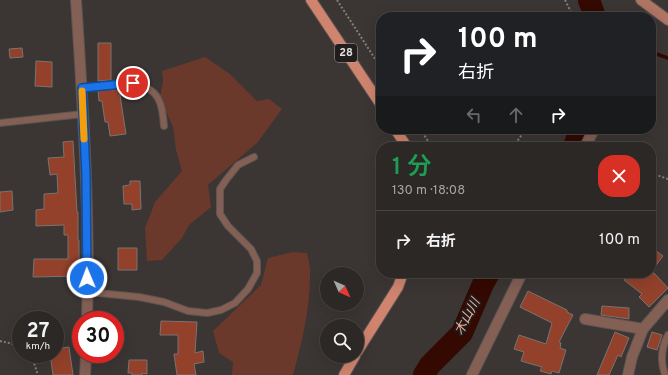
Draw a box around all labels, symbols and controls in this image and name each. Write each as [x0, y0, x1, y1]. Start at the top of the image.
text: 100 m [458, 22, 538, 58]
icon: right [392, 28, 444, 80]
road number: 28 [335, 44, 357, 62]
text: 右折 [458, 62, 494, 85]
pin [116, 66, 150, 100]
icon: arrive [122, 72, 144, 94]
icon: left [463, 104, 485, 126]
icon: ahead [505, 104, 527, 126]
icon: right [547, 104, 569, 126]
text: 1 分 [392, 153, 431, 183]
button: close [598, 155, 640, 197]
text: 130 m · 18:08 [392, 183, 465, 199]
icon: right [392, 230, 414, 252]
text: 100 m [599, 231, 640, 250]
text: 右折 [426, 233, 456, 252]
position arrow [66, 257, 108, 299]
north arrow [320, 267, 364, 311]
map controls [320, 267, 364, 363]
water label: 木山川 [452, 294, 485, 338]
speed limit sign: 30 [72, 311, 124, 363]
text: 27 [27, 319, 49, 345]
button: search [320, 319, 364, 363]
text: km/h [26, 340, 50, 353]

